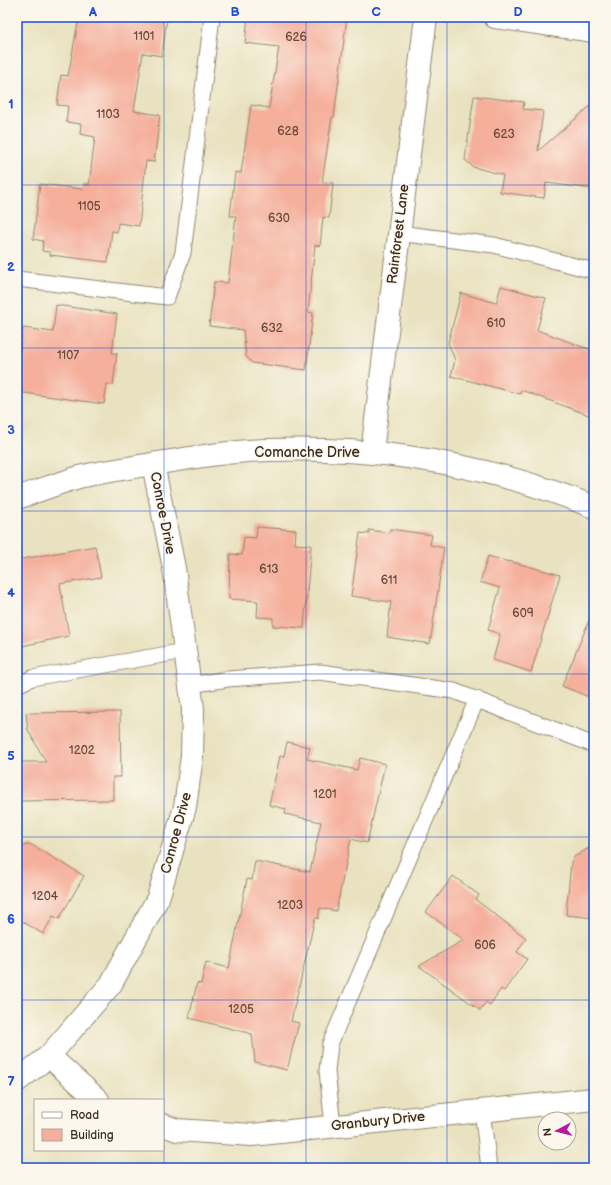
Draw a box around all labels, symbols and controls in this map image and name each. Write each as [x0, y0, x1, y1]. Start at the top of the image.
text: A [88, 4, 97, 20]
text: B [230, 4, 240, 20]
text: C [371, 4, 381, 20]
text: D [513, 4, 523, 20]
house number: 1101 [134, 29, 155, 44]
house number: 626 [285, 30, 307, 45]
text: 1 [8, 96, 14, 112]
house number: 1103 [96, 107, 120, 122]
house number: 628 [277, 124, 299, 139]
house number: 623 [493, 127, 515, 142]
street label: Rainforest Lane [383, 183, 413, 285]
house number: 1105 [77, 199, 101, 214]
house number: 630 [268, 211, 290, 226]
text: 2 [7, 259, 15, 275]
house number: 610 [486, 316, 506, 331]
house number: 632 [261, 321, 283, 336]
house number: 1107 [57, 348, 79, 363]
text: 3 [7, 422, 15, 438]
street label: Comanche Drive [254, 444, 360, 461]
street label: Conroe Drive [147, 470, 179, 556]
house number: 613 [259, 562, 279, 577]
house number: 611 [381, 573, 397, 588]
text: 4 [7, 585, 15, 601]
house number: 609 [512, 606, 534, 621]
house number: 1202 [69, 743, 95, 758]
text: 5 [7, 748, 15, 764]
house number: 1201 [313, 787, 337, 802]
street label: Conroe Drive [157, 790, 195, 876]
house number: 1204 [32, 889, 59, 904]
house number: 1203 [277, 898, 303, 913]
text: 6 [7, 911, 15, 927]
house number: 606 [474, 938, 496, 953]
house number: 1205 [228, 1002, 254, 1017]
text: 7 [7, 1074, 15, 1090]
legend [34, 1099, 164, 1151]
text: Road [70, 1108, 99, 1123]
street label: Granbury Drive [330, 1108, 426, 1134]
north arrow [537, 1111, 577, 1151]
text: N [541, 1127, 555, 1137]
text: Building [70, 1128, 114, 1143]

